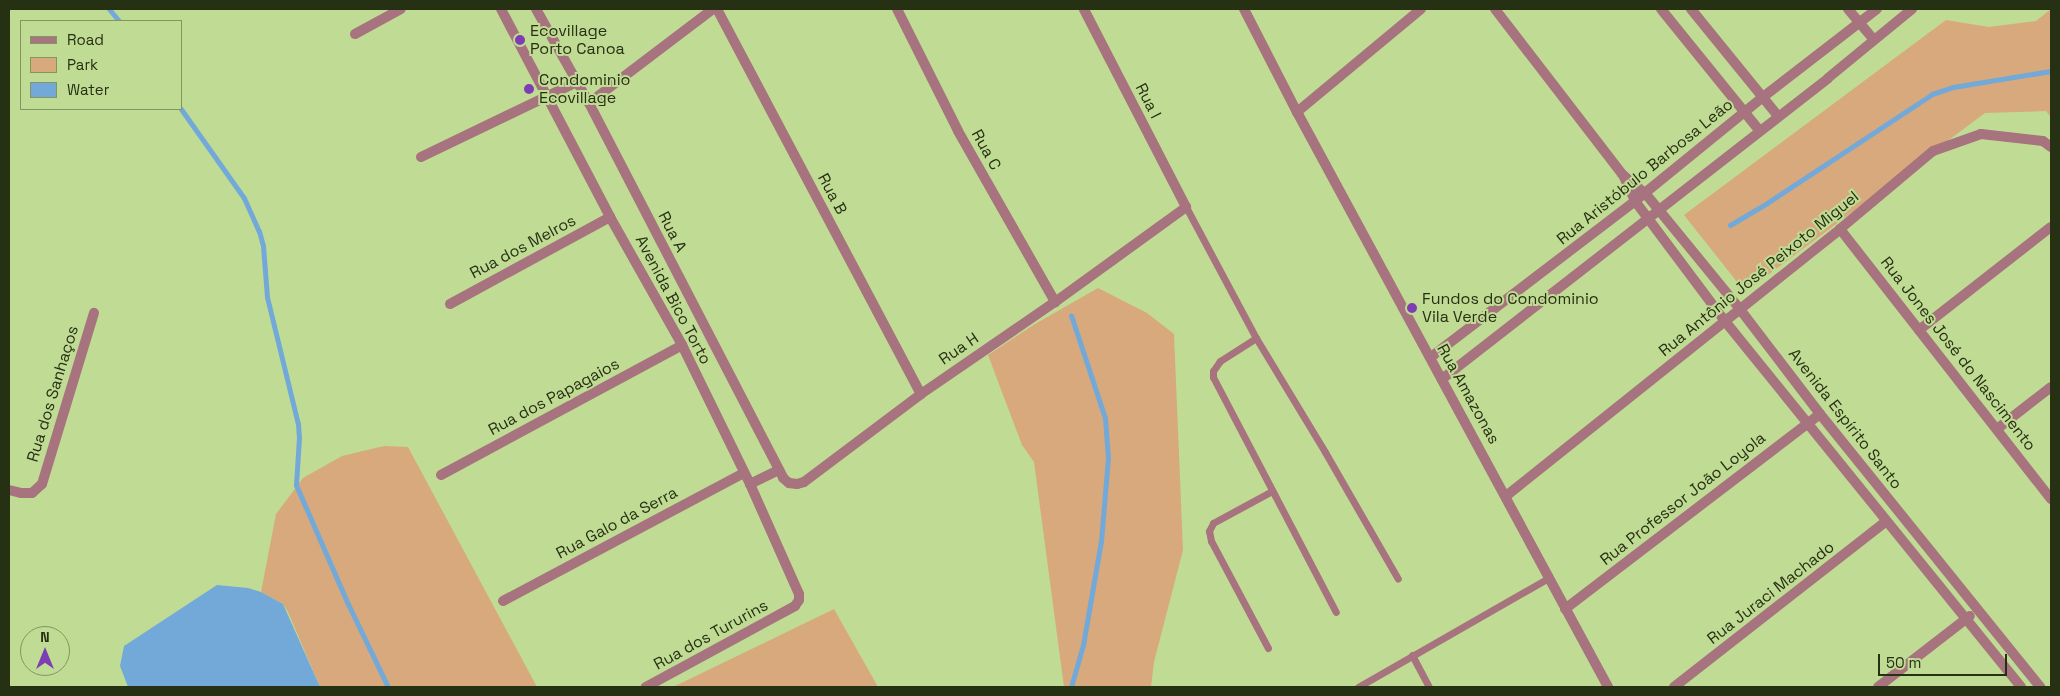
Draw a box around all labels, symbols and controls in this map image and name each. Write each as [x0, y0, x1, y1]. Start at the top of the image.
legend [20, 20, 182, 110]
place label: Ecovillage Porto Canoa [530, 21, 625, 59]
text: Road [67, 30, 104, 49]
marker: Ecovillage Porto Canoa [514, 34, 526, 46]
text: Park [67, 55, 98, 74]
place label: Condominio Ecovillage [539, 70, 630, 108]
text: Water [67, 80, 109, 99]
street label: Rua I [1131, 80, 1165, 122]
marker: Condominio Ecovillage [523, 83, 535, 95]
street label: Rua Aristóbulo Barbosa Leão [1553, 95, 1737, 249]
street label: Rua C [967, 126, 1005, 174]
street label: Rua B [813, 170, 851, 218]
street label: Rua Antônio José Peixoto Miguel [1655, 187, 1863, 361]
street label: Rua A [654, 208, 690, 256]
street label: Rua dos Melros [467, 211, 579, 283]
street label: Avenida Bico Torto [631, 232, 715, 368]
street label: Rua Jones José do Nascimento [1876, 253, 2040, 455]
place label: Fundos do Condominio Vila Verde [1422, 289, 1599, 327]
marker: Fundos do Condominio Vila Verde [1406, 302, 1418, 314]
street label: Rua dos Sanhaços [23, 324, 83, 464]
street label: Rua H [936, 329, 982, 369]
street label: Rua Amazonas [1433, 341, 1503, 447]
street label: Avenida Espírito Santo [1784, 345, 1906, 493]
street label: Rua dos Papagaios [485, 354, 623, 440]
street label: Rua Professor João Loyola [1597, 428, 1769, 570]
street label: Rua Galo da Serra [553, 483, 681, 563]
street label: Rua Juraci Machado [1704, 537, 1838, 649]
street label: Rua dos Tururins [650, 596, 772, 674]
north arrow [20, 626, 70, 676]
text: N [40, 628, 50, 646]
scale bar [1880, 644, 2009, 676]
text: 50 m [1886, 653, 1921, 672]

